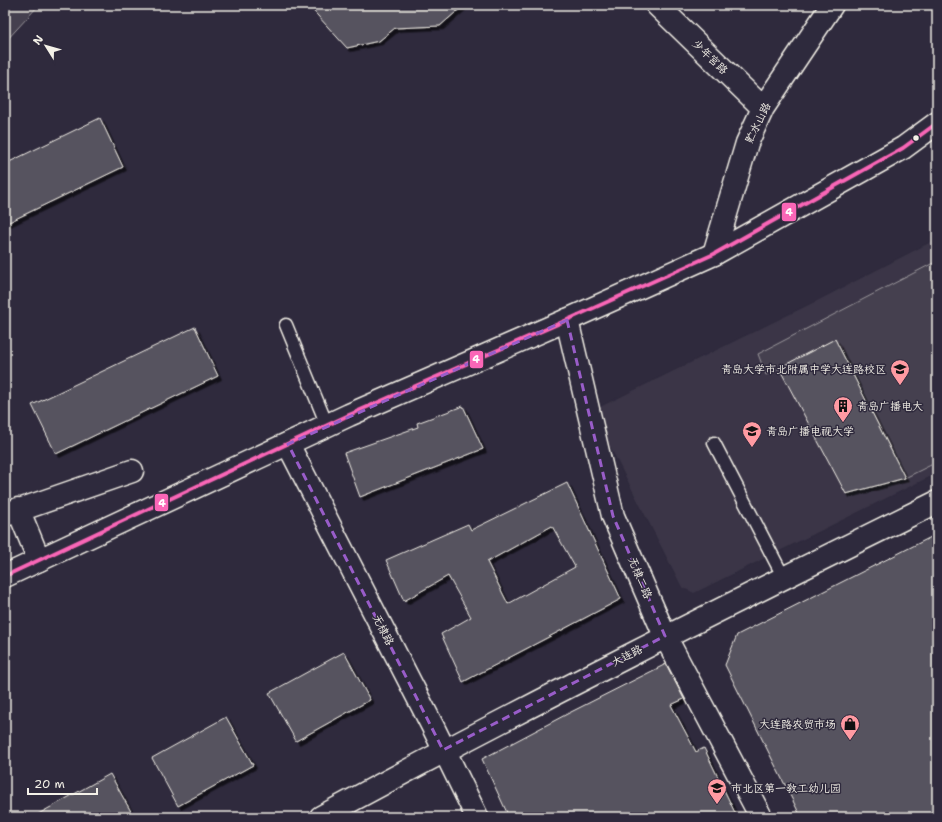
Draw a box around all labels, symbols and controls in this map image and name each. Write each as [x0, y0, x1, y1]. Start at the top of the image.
north arrow [26, 26, 66, 66]
text: N [30, 32, 47, 48]
street label: 少年宫路 [689, 36, 731, 78]
street label: 贮水山路 [742, 100, 774, 146]
unlabelled marker [911, 133, 921, 143]
line badge: 4 [781, 202, 797, 222]
text: 4 [785, 205, 793, 220]
line badge: 4 [469, 350, 484, 369]
text: 4 [472, 352, 480, 367]
school or university icon: 青岛大学市北附属中学大连路校区 [889, 358, 911, 386]
place label: 青岛大学市北附属中学大连路校区 [721, 362, 886, 377]
building icon: 青岛广播电大 [832, 395, 854, 423]
place label: 青岛广播电大 [857, 399, 923, 414]
school or university icon: 青岛广播电视大学 [741, 420, 763, 448]
place label: 青岛广播电视大学 [766, 424, 854, 439]
line badge: 4 [154, 493, 169, 512]
text: 4 [158, 496, 166, 511]
street label: 无棣二路 [625, 555, 655, 601]
street label: 无棣路 [369, 612, 397, 648]
street label: 大连路 [609, 642, 645, 670]
shop icon: 大连路农贸市场 [839, 713, 861, 741]
place label: 大连路农贸市场 [759, 717, 836, 732]
scale bar [28, 770, 97, 796]
text: 20 m [34, 776, 65, 792]
school or university icon: 市北区第一教工幼儿园 [706, 777, 728, 805]
place label: 市北区第一教工幼儿园 [731, 781, 841, 796]

